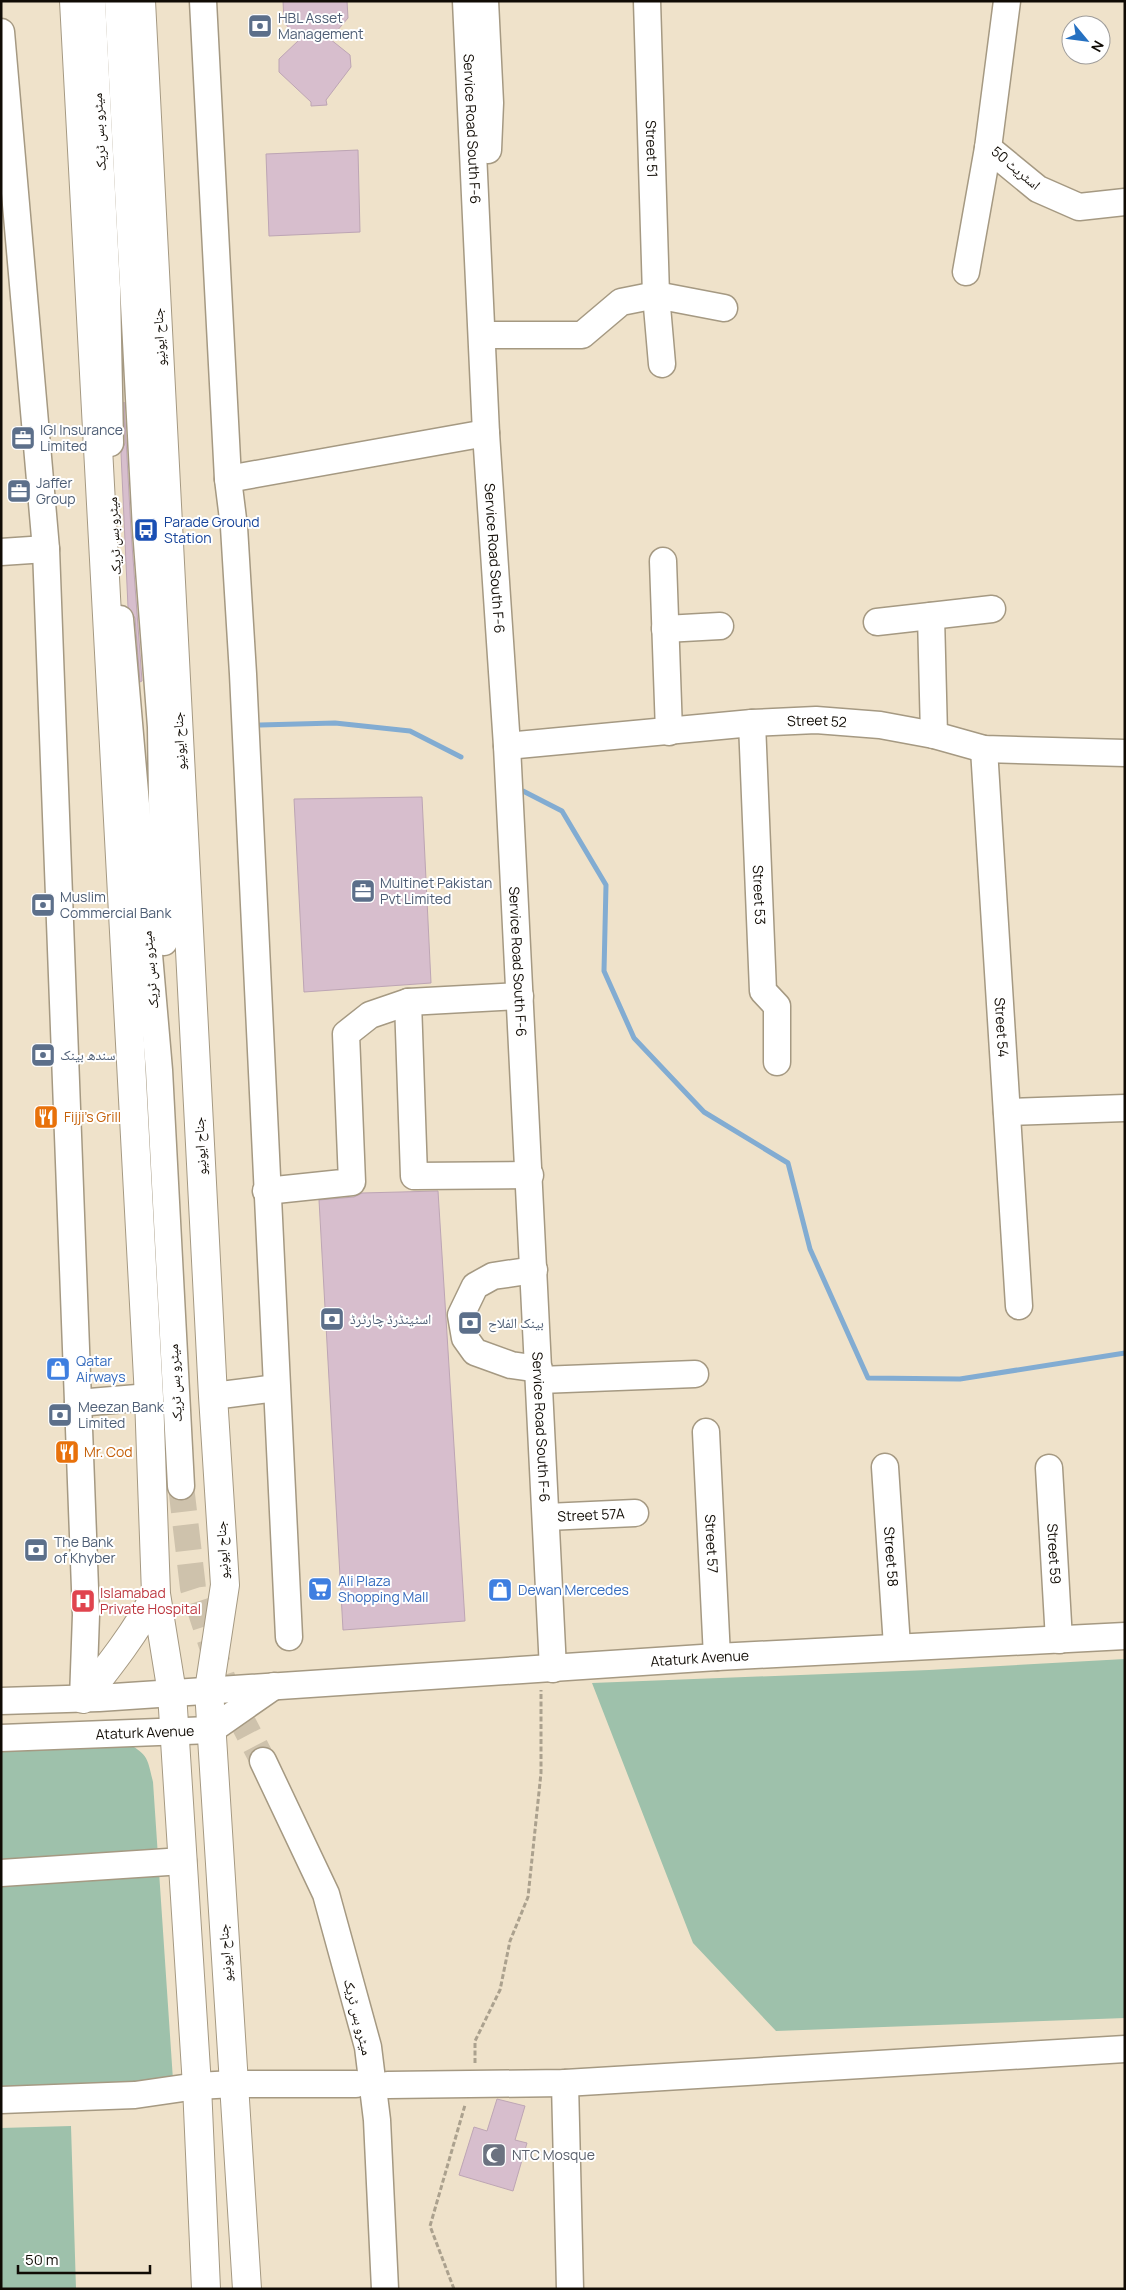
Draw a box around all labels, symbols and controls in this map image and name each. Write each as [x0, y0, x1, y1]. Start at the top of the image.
place label: HBL Asset Management [278, 8, 364, 43]
bank icon: HBL Asset Management [247, 13, 273, 39]
north arrow [1061, 15, 1111, 65]
text: N [1087, 38, 1109, 56]
street label: Service Road South F-6 [459, 53, 485, 204]
street label: میٹرو بس ٹریک [87, 92, 110, 172]
street label: Street 51 [642, 120, 662, 178]
street label: اسٹریٹ 50 [988, 141, 1045, 194]
street label: جناح ایونیو [147, 307, 171, 367]
place label: IGI Insurance Limited [40, 420, 123, 455]
office icon: IGI Insurance Limited [10, 425, 36, 451]
place label: Jaffer Group [36, 473, 76, 508]
office icon: Jaffer Group [6, 478, 32, 504]
street label: Service Road South F-6 [480, 483, 509, 634]
street label: میٹرو بس ٹریک [102, 496, 125, 576]
place label: Parade Ground Station [164, 512, 260, 547]
bus stop icon: Parade Ground Station [133, 517, 159, 543]
street label: Street 52 [787, 710, 847, 731]
street label: جناح ایونیو [167, 711, 191, 771]
street label: Street 53 [749, 865, 770, 925]
place label: Multinet Pakistan Pvt Limited [380, 873, 492, 908]
office icon: Multinet Pakistan Pvt Limited [350, 878, 376, 904]
street label: Service Road South F-6 [505, 886, 531, 1037]
place label: Muslim Commercial Bank [60, 887, 172, 922]
bank icon: Muslim Commercial Bank [30, 892, 56, 918]
street label: میٹرو بس ٹریک [137, 930, 162, 1010]
street label: Street 54 [991, 997, 1013, 1058]
bank icon: سندھ بینک [30, 1042, 56, 1068]
place label: سندھ بینک [60, 1045, 115, 1064]
restaurant icon: Fijji's Grill [33, 1104, 59, 1130]
place label: Fijji's Grill [64, 1107, 121, 1126]
street label: جناح ایونیو [188, 1116, 212, 1176]
bank icon: اسٹینڈرڈ چارٹرڈ [319, 1306, 345, 1332]
place label: اسٹینڈرڈ چارٹرڈ [350, 1309, 431, 1328]
bank icon: بینک الفلاح [457, 1310, 483, 1336]
place label: بینک الفلاح [488, 1313, 544, 1333]
street label: میٹرو بس ٹریک [163, 1343, 186, 1423]
place label: Qatar Airways [76, 1351, 126, 1386]
street label: Service Road South F-6 [528, 1351, 555, 1503]
shop icon: Qatar Airways [45, 1356, 71, 1382]
place label: Meezan Bank Limited [78, 1397, 165, 1432]
bank icon: Meezan Bank Limited [47, 1402, 73, 1428]
restaurant icon: Mr. Cod [54, 1439, 80, 1465]
place label: Mr. Cod [84, 1442, 133, 1461]
street label: Street 57A [557, 1503, 625, 1526]
street label: Street 57 [701, 1514, 723, 1574]
street label: جناح ایونیو [210, 1520, 234, 1580]
street label: Street 59 [1043, 1523, 1066, 1585]
street label: Street 58 [880, 1526, 903, 1587]
place label: The Bank of Khyber [54, 1532, 116, 1567]
bank icon: The Bank of Khyber [23, 1537, 49, 1563]
place label: Ali Plaza Shopping Mall [338, 1571, 429, 1606]
supermarket icon: Ali Plaza Shopping Mall [307, 1576, 333, 1602]
shop icon: Dewan Mercedes [487, 1577, 513, 1603]
place label: Dewan Mercedes [518, 1580, 629, 1599]
place label: Islamabad Private Hospital [100, 1583, 201, 1618]
hospital icon: Islamabad Private Hospital [70, 1588, 96, 1614]
street label: Ataturk Avenue [650, 1645, 749, 1670]
street label: Ataturk Avenue [95, 1721, 195, 1743]
street label: جناح ایونیو [213, 1923, 237, 1983]
street label: میٹرو بس ٹریک [340, 1977, 377, 2057]
mosque icon: NTC Mosque [481, 2142, 507, 2168]
place label: NTC Mosque [512, 2145, 595, 2164]
scale bar [18, 2242, 150, 2274]
text: 50 m [25, 2249, 59, 2270]

